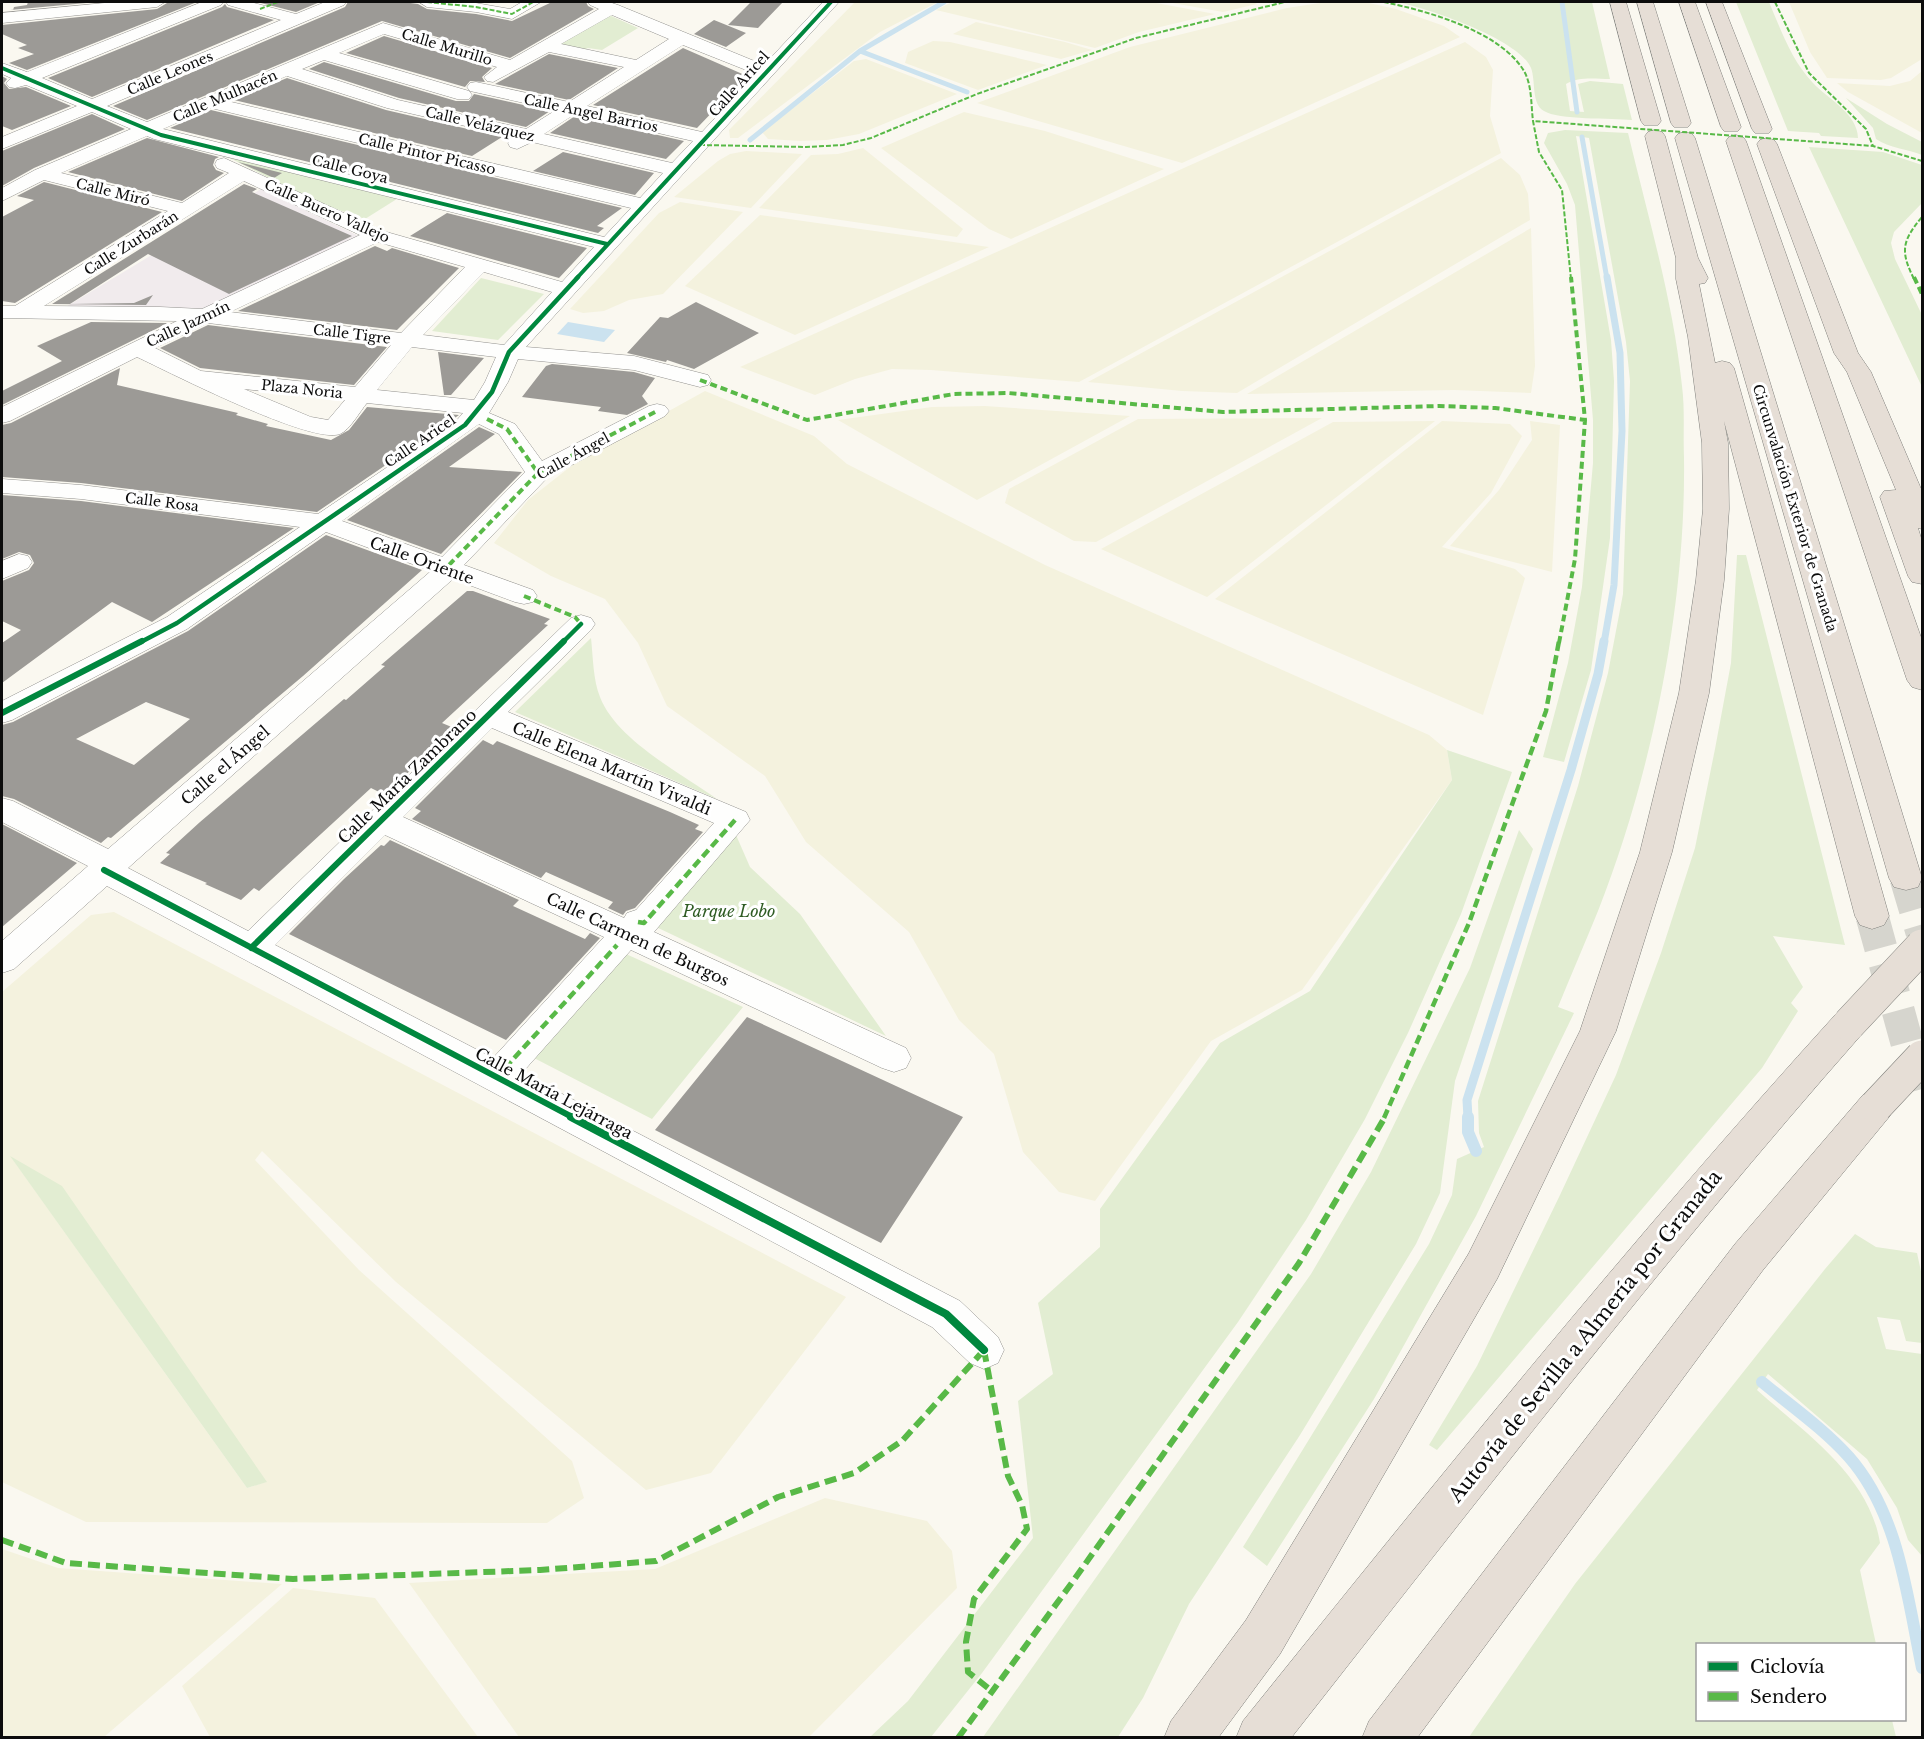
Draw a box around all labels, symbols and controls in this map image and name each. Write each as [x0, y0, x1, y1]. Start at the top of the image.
street label: Calle Murillo [399, 25, 495, 69]
street label: Calle Leones [124, 47, 216, 99]
street label: Calle Aricel [705, 47, 773, 120]
street label: Calle Mulhacén [170, 66, 280, 126]
street label: Calle Angel Barrios [522, 90, 660, 136]
street label: Calle Velázquez [423, 103, 537, 145]
street label: Calle Pintor Picasso [357, 129, 497, 179]
street label: Calle Goya [310, 151, 390, 187]
street label: Calle Miró [74, 174, 152, 210]
street label: Calle Buero Vallejo [262, 175, 392, 247]
street label: Calle Zurbarán [81, 207, 182, 279]
street label: Calle Jazmín [143, 297, 233, 351]
street label: Calle Tigre [312, 320, 392, 348]
street label: Plaza Noria [260, 376, 344, 402]
street label: Circunvalación Exterior de Granada [1749, 382, 1841, 634]
street label: Calle Aricel [381, 410, 459, 471]
street label: Calle Ángel [533, 428, 613, 483]
street label: Calle Rosa [124, 489, 200, 515]
street label: Calle Oriente [367, 532, 477, 588]
street label: Calle María Zambrano [333, 704, 481, 848]
street label: Calle Elena Martín Vivaldi [509, 717, 715, 819]
street label: Calle el Ángel [176, 721, 274, 809]
street label: Calle Carmen de Burgos [543, 888, 733, 990]
park label: Parque Lobo [682, 901, 775, 921]
street label: Calle María Lejárraga [472, 1043, 636, 1143]
street label: Autovía de Sevilla a Almería por Granada [1443, 1164, 1727, 1508]
legend [1696, 1643, 1906, 1721]
text: Ciclovía [1750, 1656, 1825, 1678]
text: Sendero [1750, 1686, 1827, 1708]

